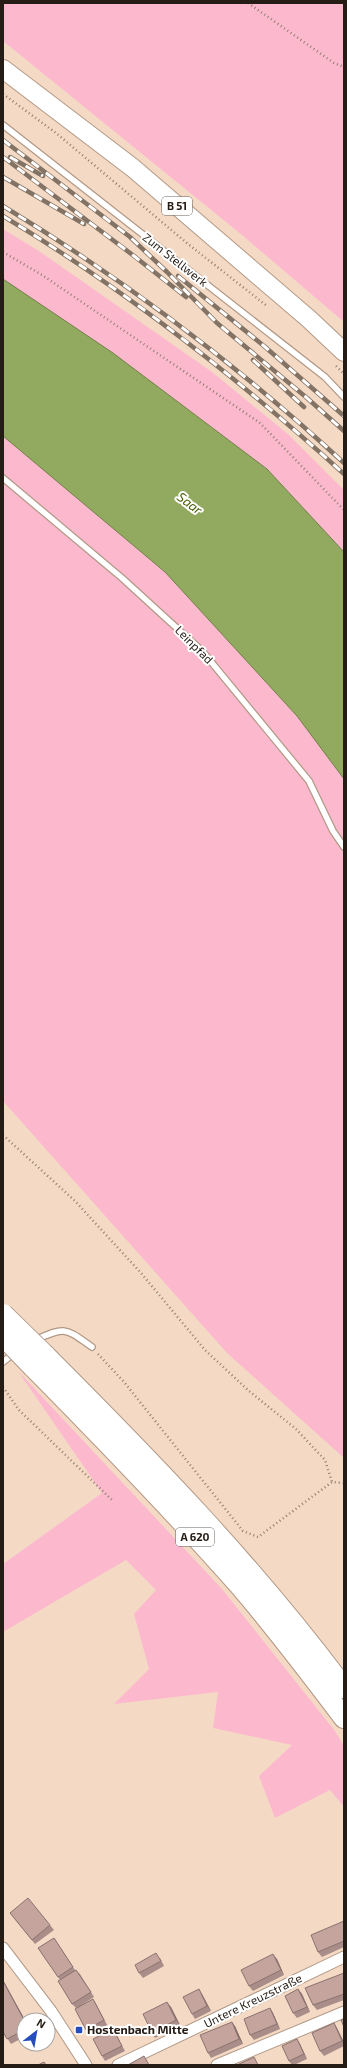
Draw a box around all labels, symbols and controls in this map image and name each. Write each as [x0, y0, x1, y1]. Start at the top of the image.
road number: B 51 [162, 197, 192, 215]
street label: Zum Stellwerk [140, 229, 211, 289]
water label: Saar [174, 488, 206, 518]
street label: Leinpfad [173, 623, 216, 666]
road number: A 620 [176, 1528, 214, 1546]
street label: Untere Kreuzstraße [201, 1970, 304, 2030]
north arrow [16, 2012, 56, 2052]
text: N [35, 2015, 48, 2031]
place label: Hostenbach Mitte [87, 2022, 189, 2036]
marker: Hostenbach Mitte [74, 2025, 84, 2035]

